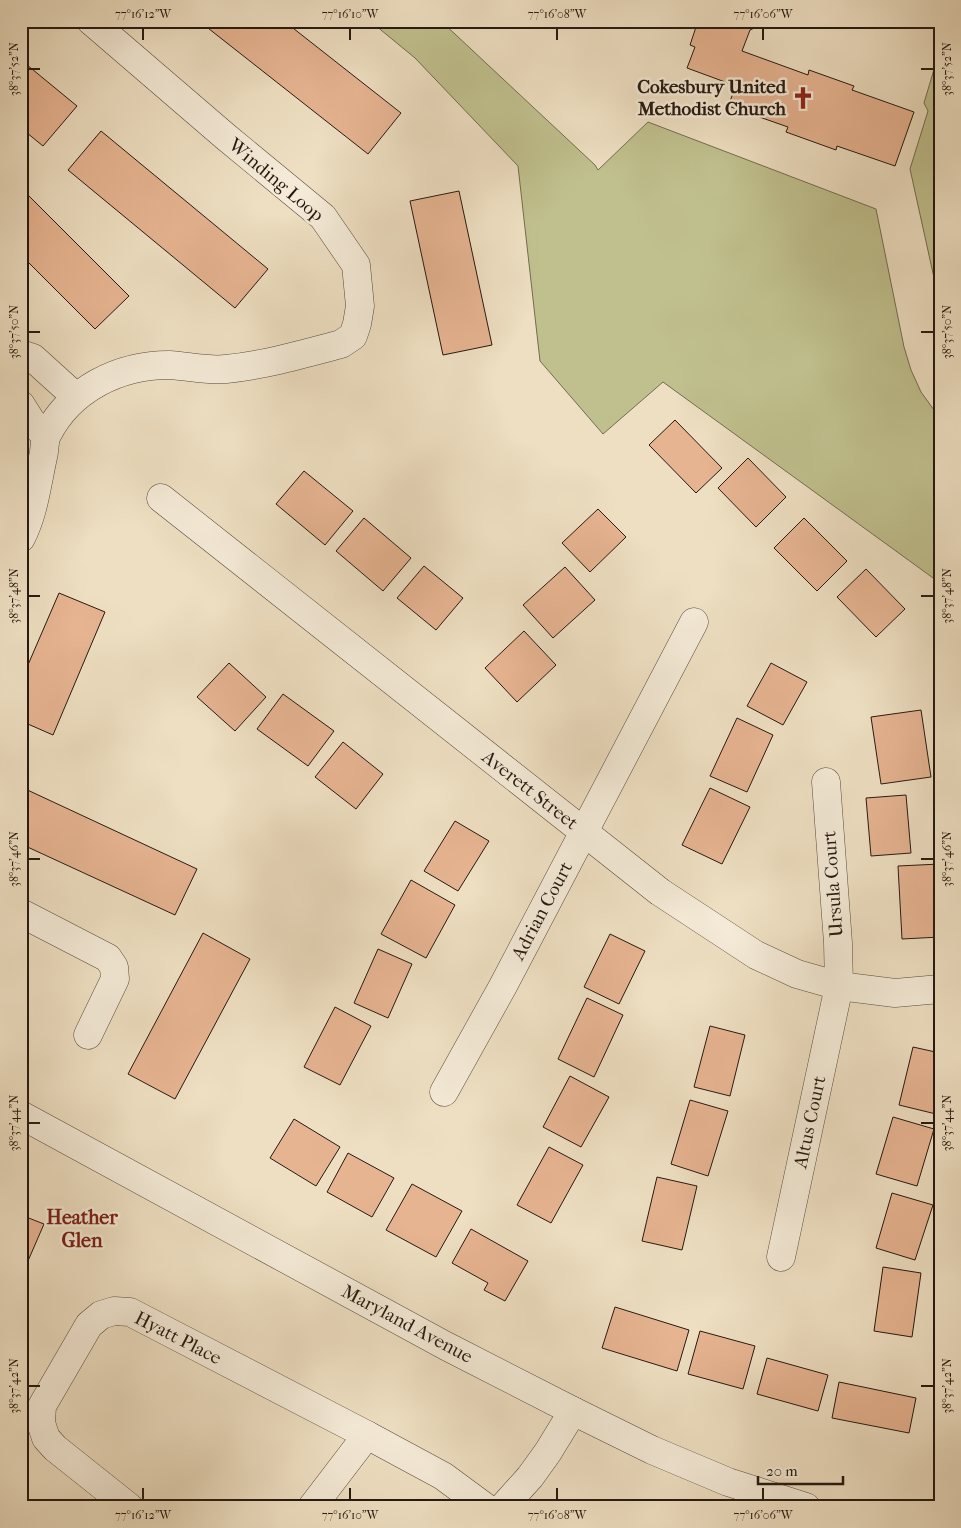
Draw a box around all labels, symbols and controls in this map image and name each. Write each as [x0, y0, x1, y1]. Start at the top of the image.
text: 77°16'12"W [115, 7, 172, 21]
text: 77°16'10"W [322, 7, 379, 21]
text: 77°16'08"W [528, 7, 587, 21]
text: 77°16'06"W [734, 7, 794, 21]
text: 38°37'52"N [7, 42, 21, 96]
text: 38°37'52"N [940, 42, 954, 96]
place label: Cokesbury United Methodist Church [637, 76, 787, 120]
church icon: Cokesbury United Methodist Church [790, 85, 816, 111]
street label: Winding Loop [223, 133, 328, 226]
text: 38°37'50"N [7, 305, 21, 359]
text: 38°37'50"N [940, 305, 954, 359]
text: 38°37'48"N [7, 568, 21, 624]
text: 38°37'48"N [940, 568, 954, 624]
street label: Averett Street [477, 745, 582, 834]
street label: Ursula Court [818, 830, 848, 938]
text: 38°37'46"N [7, 831, 21, 887]
text: 38°37'46"N [940, 831, 954, 887]
street label: Adrian Court [506, 858, 577, 965]
street label: Altus Court [789, 1074, 831, 1171]
text: 38°37'44"N [7, 1095, 21, 1151]
text: 38°37'44"N [940, 1095, 954, 1151]
district label: Heather Glen [46, 1206, 118, 1252]
street label: Maryland Avenue [338, 1280, 476, 1368]
street label: Hyatt Place [131, 1307, 225, 1369]
text: 38°37'42"N [7, 1358, 21, 1414]
text: 38°37'42"N [940, 1358, 954, 1414]
scale bar [758, 1453, 844, 1485]
text: 20 m [766, 1462, 798, 1480]
text: 77°16'12"W [115, 1508, 172, 1522]
text: 77°16'10"W [322, 1508, 379, 1522]
text: 77°16'08"W [528, 1508, 587, 1522]
text: 77°16'06"W [734, 1508, 794, 1522]

